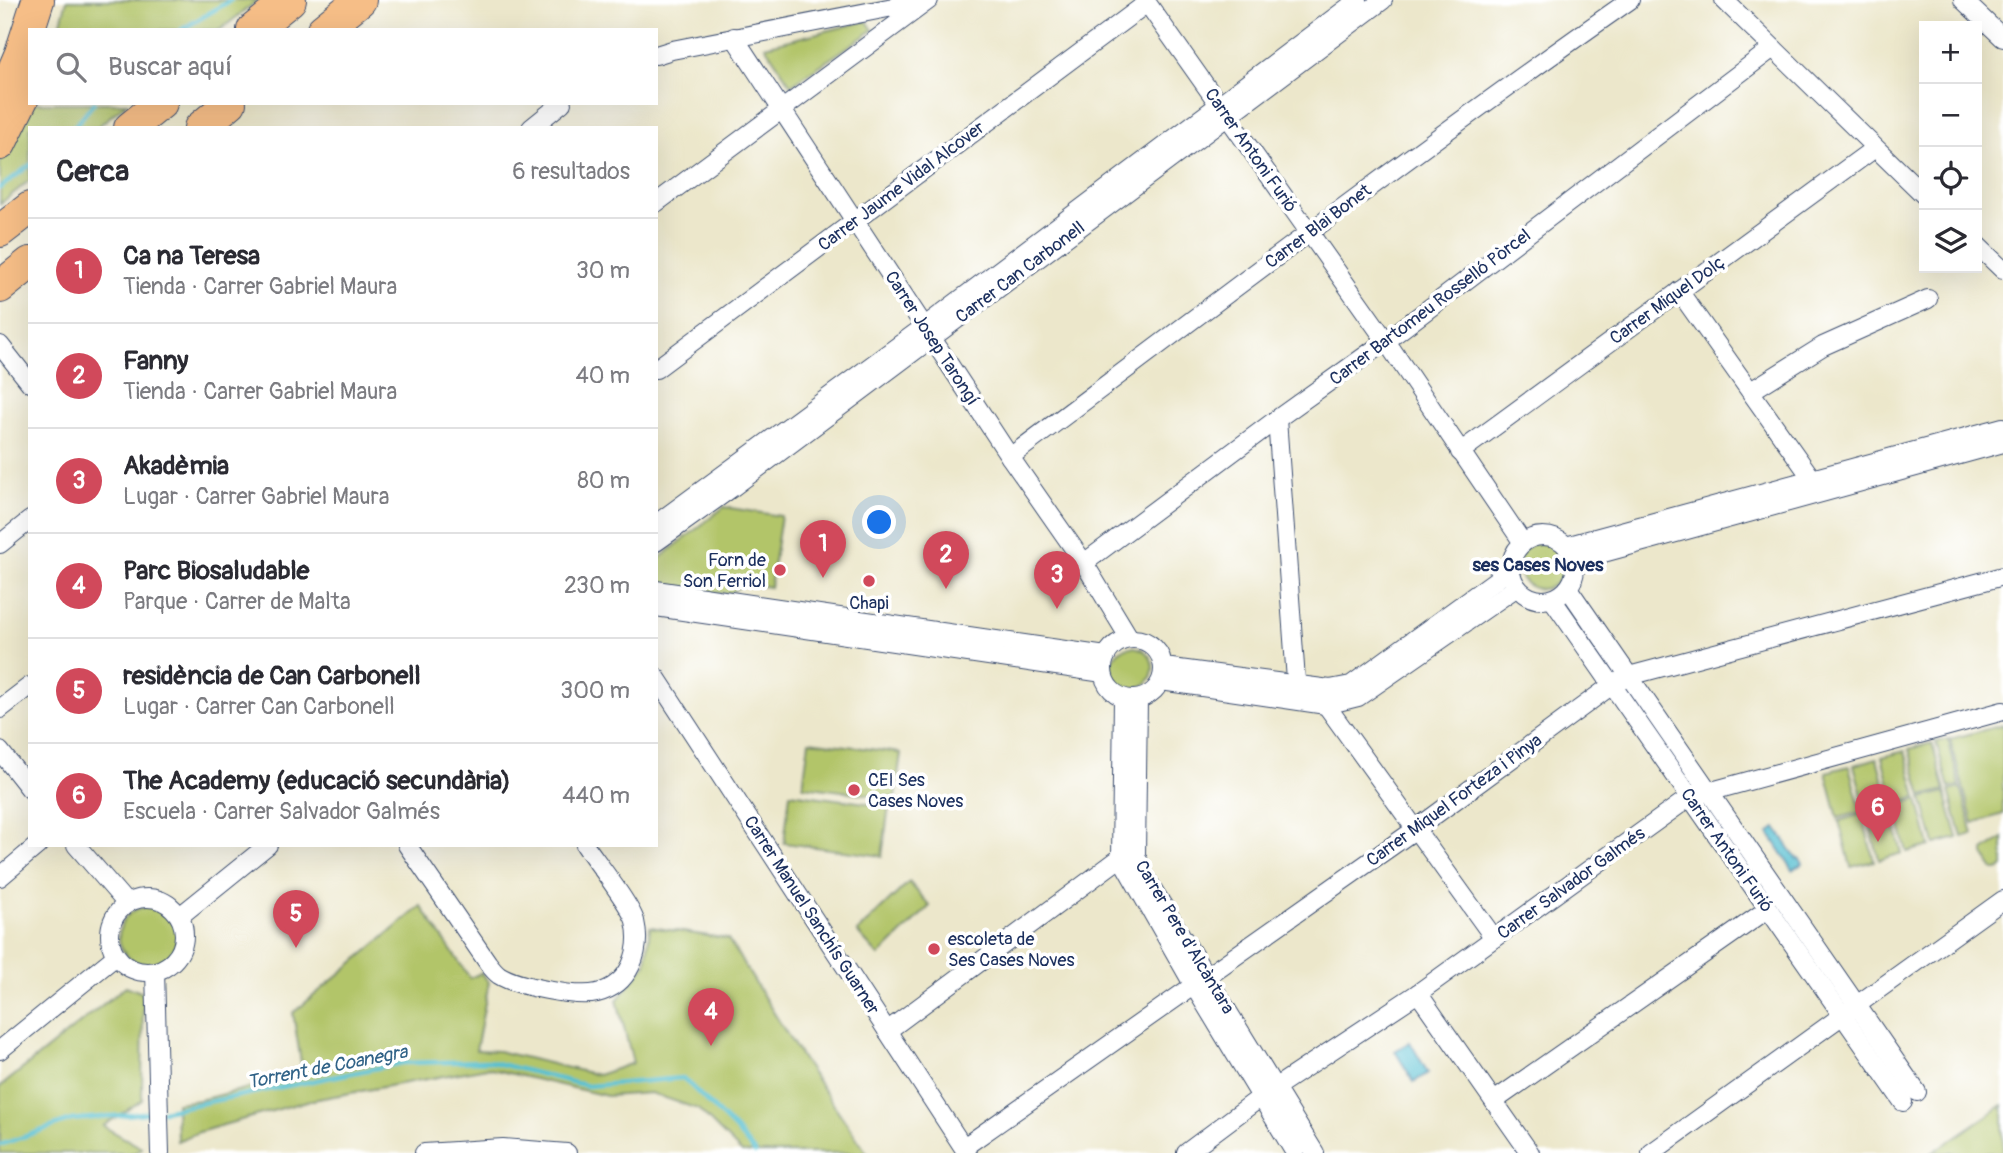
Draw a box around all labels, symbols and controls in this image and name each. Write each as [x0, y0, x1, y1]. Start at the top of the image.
map controls [1919, 21, 1982, 273]
button: + [1919, 21, 1982, 84]
search box [28, 28, 658, 105]
icon: search [52, 48, 90, 86]
text: Buscar aquí [108, 51, 232, 83]
street label: Carrer Antoni Furió [1199, 84, 1302, 217]
button: − [1919, 84, 1982, 147]
street label: Carrer Jaume Vidal Alcover [813, 116, 990, 257]
button: locate [1919, 147, 1982, 210]
text: Cerca [56, 153, 129, 190]
text: 6 resultados [512, 157, 630, 186]
street label: Carrer Blai Bonet [1261, 179, 1377, 274]
button: layers [1919, 210, 1982, 273]
street label: Carrer Can Carbonell [951, 216, 1090, 329]
street label: Carrer Bartomeu Rosselló Pòrcel [1325, 224, 1536, 391]
text: Ca na Teresa [123, 240, 260, 272]
street label: Carrer Miquel Dolç [1605, 251, 1729, 350]
text: 1 [75, 256, 84, 285]
text: 30 m [576, 256, 630, 285]
street label: Carrer Josep Tarongí [879, 267, 984, 410]
text: Tienda · Carrer Gabriel Maura [123, 272, 397, 301]
text: Fanny [123, 345, 188, 377]
text: 2 [73, 361, 85, 390]
text: 40 m [576, 361, 630, 390]
text: Tienda · Carrer Gabriel Maura [123, 377, 397, 406]
text: Akadèmia [123, 450, 229, 482]
text: 3 [73, 466, 85, 495]
text: 80 m [577, 466, 630, 495]
text: Lugar · Carrer Gabriel Maura [123, 482, 389, 511]
your location [862, 505, 896, 539]
pin: 1 [800, 520, 846, 578]
pin: 2 [923, 531, 969, 589]
place label: Forn de Son Ferriol [683, 549, 766, 593]
pin: 3 [1034, 551, 1080, 609]
district label: ses Cases Noves [1473, 553, 1604, 577]
text: Parc Biosaludable [123, 555, 309, 587]
marker: Forn de Son Ferriol [772, 562, 788, 578]
text: 4 [72, 571, 86, 600]
text: 230 m [564, 571, 630, 600]
marker: Chapi [861, 573, 877, 589]
text: Parque · Carrer de Malta [123, 587, 351, 616]
place label: Chapi [849, 592, 889, 615]
text: residència de Can Carbonell [123, 660, 421, 692]
text: 5 [73, 676, 85, 705]
text: 300 m [560, 676, 630, 705]
text: Lugar · Carrer Can Carbonell [123, 692, 395, 721]
street label: Carrer Miquel Forteza i Pinya [1362, 729, 1547, 872]
text: The Academy (educació secundària) [123, 765, 511, 797]
place label: CEI Ses Cases Noves [868, 769, 963, 813]
text: 6 [72, 781, 86, 810]
text: 440 m [562, 781, 630, 810]
marker: CEI Ses Cases Noves [846, 782, 862, 798]
street label: Carrer Antoni Furió [1675, 784, 1778, 917]
pin: 6 [1855, 784, 1901, 842]
text: Escuela · Carrer Salvador Galmés [123, 797, 440, 826]
street label: Carrer Manuel Sanchís Guarner [739, 811, 885, 1020]
street label: Carrer Salvador Galmés [1493, 822, 1650, 945]
street label: Carrer Pere d'Alcàntara [1130, 856, 1239, 1018]
pin: 5 [273, 890, 319, 948]
place label: escoleta de Ses Cases Noves [948, 928, 1075, 972]
marker: escoleta de Ses Cases Noves [926, 941, 942, 957]
pin: 4 [688, 988, 734, 1046]
water label: Torrent de Coanegra [245, 1039, 411, 1094]

